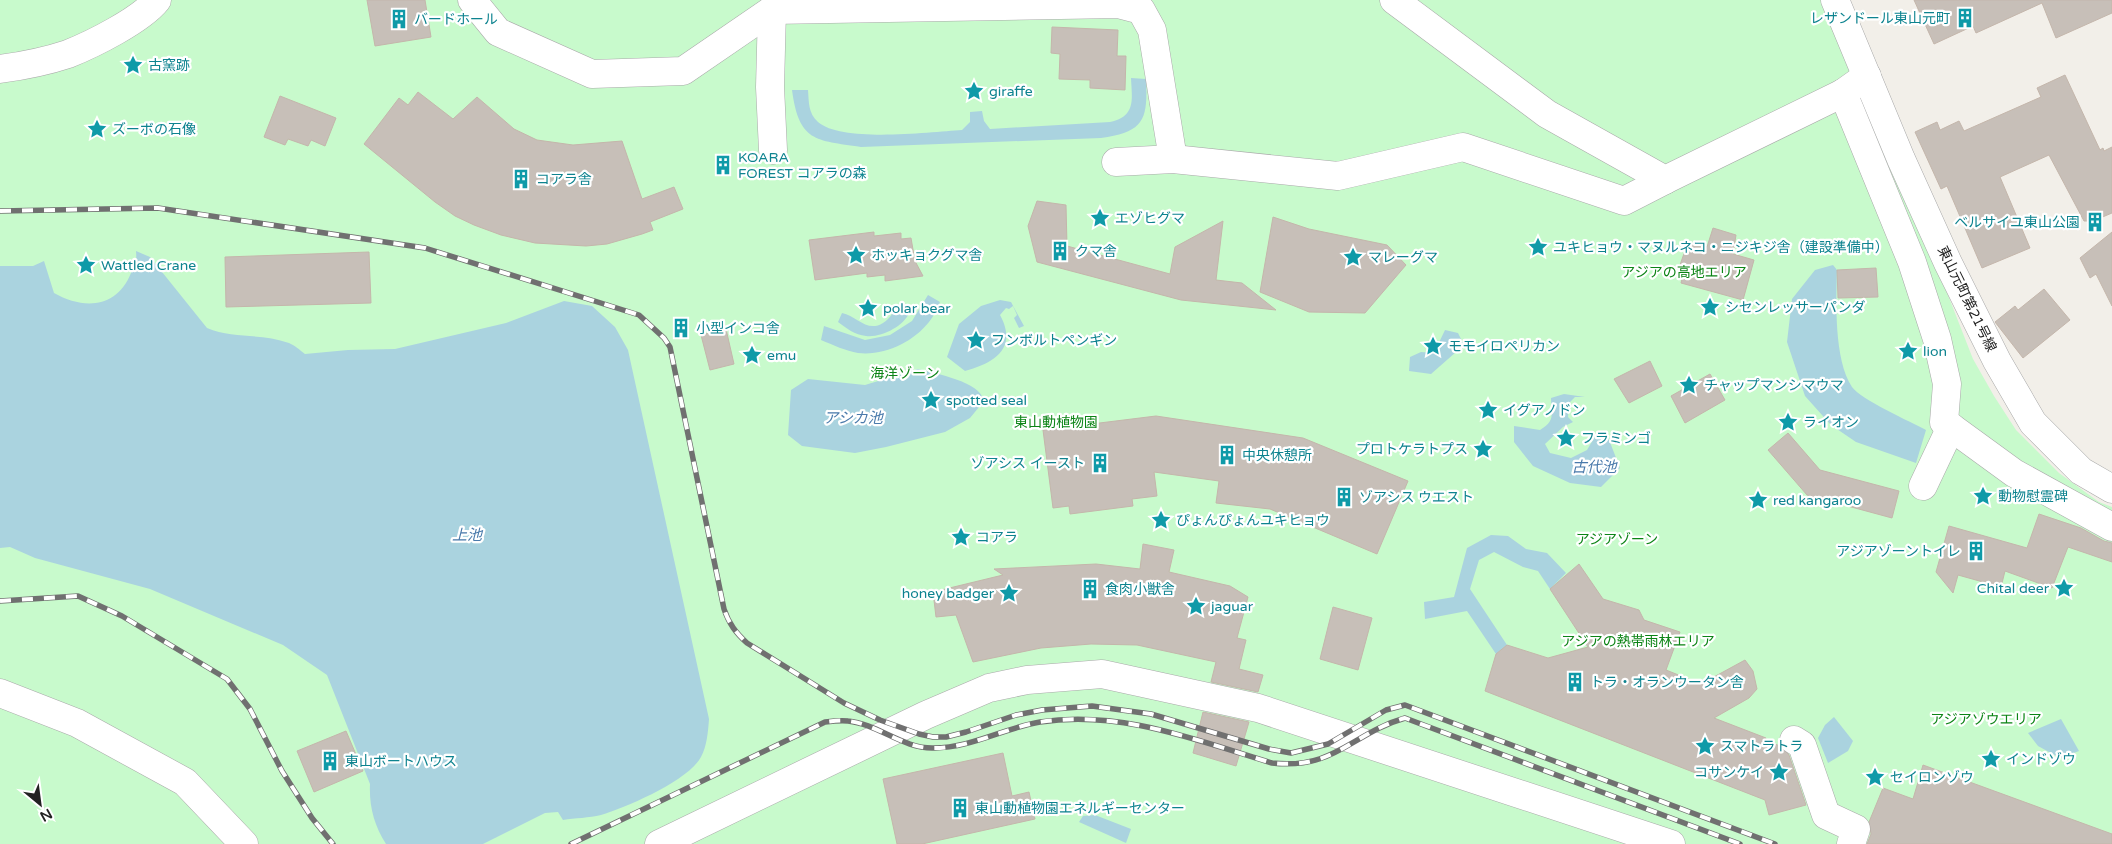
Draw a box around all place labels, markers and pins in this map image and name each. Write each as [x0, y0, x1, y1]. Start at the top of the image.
building icon: レザンドール東山元町 [1954, 7, 1976, 29]
building icon: バードホール [388, 8, 410, 30]
place label: レザンドール東山元町 [1810, 10, 1950, 27]
place label: バードホール [414, 11, 498, 28]
place icon: 古窯跡 [122, 54, 144, 76]
place label: 古窯跡 [148, 57, 190, 74]
place icon: giraffe [963, 80, 985, 102]
place label: giraffe [989, 83, 1033, 100]
place icon: ズーボの石像 [86, 118, 108, 140]
place label: ズーボの石像 [112, 121, 196, 138]
place label: KOARA FOREST コアラの森 [738, 149, 867, 182]
building icon: KOARA FOREST コアラの森 [712, 154, 734, 176]
building icon: コアラ舎 [510, 168, 532, 190]
place label: コアラ舎 [536, 171, 592, 188]
place icon: エゾヒグマ [1089, 207, 1111, 229]
place label: エゾヒグマ [1115, 210, 1185, 227]
building icon: ベルサイユ東山公園 [2084, 211, 2106, 233]
place label: ベルサイユ東山公園 [1954, 214, 2080, 231]
place icon: ユキヒョウ・マヌルネコ・ニジキジ舎（建設準備中） [1527, 236, 1549, 258]
place label: ユキヒョウ・マヌルネコ・ニジキジ舎（建設準備中） [1553, 239, 1889, 256]
building icon: クマ舎 [1049, 240, 1071, 262]
place label: クマ舎 [1075, 243, 1117, 260]
place icon: ホッキョクグマ舎 [845, 244, 867, 266]
place icon: マレーグマ [1342, 246, 1364, 268]
place label: ホッキョクグマ舎 [871, 247, 982, 264]
place label: マレーグマ [1368, 249, 1438, 266]
place icon: Wattled Crane [75, 254, 97, 276]
place label: Wattled Crane [101, 257, 196, 274]
place icon: シセンレッサーパンダ [1699, 296, 1721, 318]
place icon: polar bear [857, 297, 879, 319]
place label: シセンレッサーパンダ [1725, 299, 1866, 316]
place label: polar bear [883, 300, 951, 317]
building icon: 小型インコ舎 [670, 317, 692, 339]
place label: 小型インコ舎 [696, 320, 780, 337]
place icon: フンボルトペンギン [965, 329, 987, 351]
place label: フンボルトペンギン [991, 332, 1117, 349]
place icon: モモイロペリカン [1422, 335, 1444, 357]
place label: モモイロペリカン [1448, 338, 1560, 355]
place icon: lion [1897, 340, 1919, 362]
place label: lion [1923, 343, 1947, 360]
place icon: emu [741, 344, 763, 366]
place label: emu [767, 347, 796, 364]
place icon: チャップマンシマウマ [1678, 374, 1700, 396]
place label: チャップマンシマウマ [1704, 377, 1844, 394]
place icon: spotted seal [920, 389, 942, 411]
place label: spotted seal [946, 392, 1027, 409]
place icon: イグアノドン [1477, 399, 1499, 421]
place label: イグアノドン [1503, 402, 1585, 419]
place icon: ライオン [1777, 411, 1799, 433]
place label: ライオン [1803, 414, 1859, 431]
place icon: フラミンゴ [1555, 427, 1577, 449]
place label: フラミンゴ [1581, 430, 1651, 447]
place icon: プロトケラトプス [1472, 438, 1494, 460]
place label: プロトケラトプス [1356, 441, 1468, 458]
building icon: 中央休憩所 [1216, 444, 1238, 466]
place label: 中央休憩所 [1242, 447, 1312, 464]
building icon: ゾアシス イースト [1089, 452, 1111, 474]
place label: ゾアシス イースト [971, 455, 1085, 472]
place icon: 動物慰霊碑 [1972, 485, 1994, 507]
building icon: ゾアシス ウエスト [1333, 486, 1355, 508]
place label: 動物慰霊碑 [1998, 488, 2068, 505]
place label: ゾアシス ウエスト [1359, 489, 1474, 506]
place icon: red kangaroo [1747, 489, 1769, 511]
place label: red kangaroo [1773, 492, 1861, 509]
place icon: ぴょんぴょんユキヒョウ [1150, 509, 1172, 531]
place label: ぴょんぴょんユキヒョウ [1176, 512, 1330, 529]
place icon: コアラ [950, 526, 972, 548]
place label: コアラ [976, 529, 1018, 546]
building icon: アジアゾーントイレ [1965, 540, 1987, 562]
place label: アジアゾーントイレ [1836, 543, 1961, 560]
place icon: Chital deer [2053, 577, 2075, 599]
building icon: 食肉小獣舎 [1079, 578, 1101, 600]
place label: Chital deer [1977, 580, 2050, 597]
place label: 食肉小獣舎 [1105, 581, 1175, 598]
place icon: honey badger [998, 582, 1020, 604]
place label: honey badger [902, 585, 995, 602]
place icon: jaguar [1185, 595, 1207, 617]
place label: jaguar [1210, 598, 1254, 615]
building icon: トラ・オランウータン舎 [1564, 671, 1586, 693]
place label: トラ・オランウータン舎 [1590, 674, 1744, 691]
place icon: スマトラトラ [1694, 735, 1716, 757]
place label: スマトラトラ [1720, 738, 1804, 755]
place icon: インドゾウ [1980, 748, 2002, 770]
building icon: 東山ボートハウス [319, 750, 341, 772]
place label: インドゾウ [2006, 751, 2076, 768]
place label: 東山ボートハウス [345, 753, 457, 770]
place icon: コサンケイ [1768, 761, 1790, 783]
place label: コサンケイ [1694, 764, 1764, 781]
place icon: セイロンゾウ [1864, 766, 1886, 788]
place label: セイロンゾウ [1890, 769, 1974, 786]
building icon: 東山動植物園エネルギーセンター [949, 797, 971, 819]
place label: 東山動植物園エネルギーセンター [975, 800, 1185, 817]

